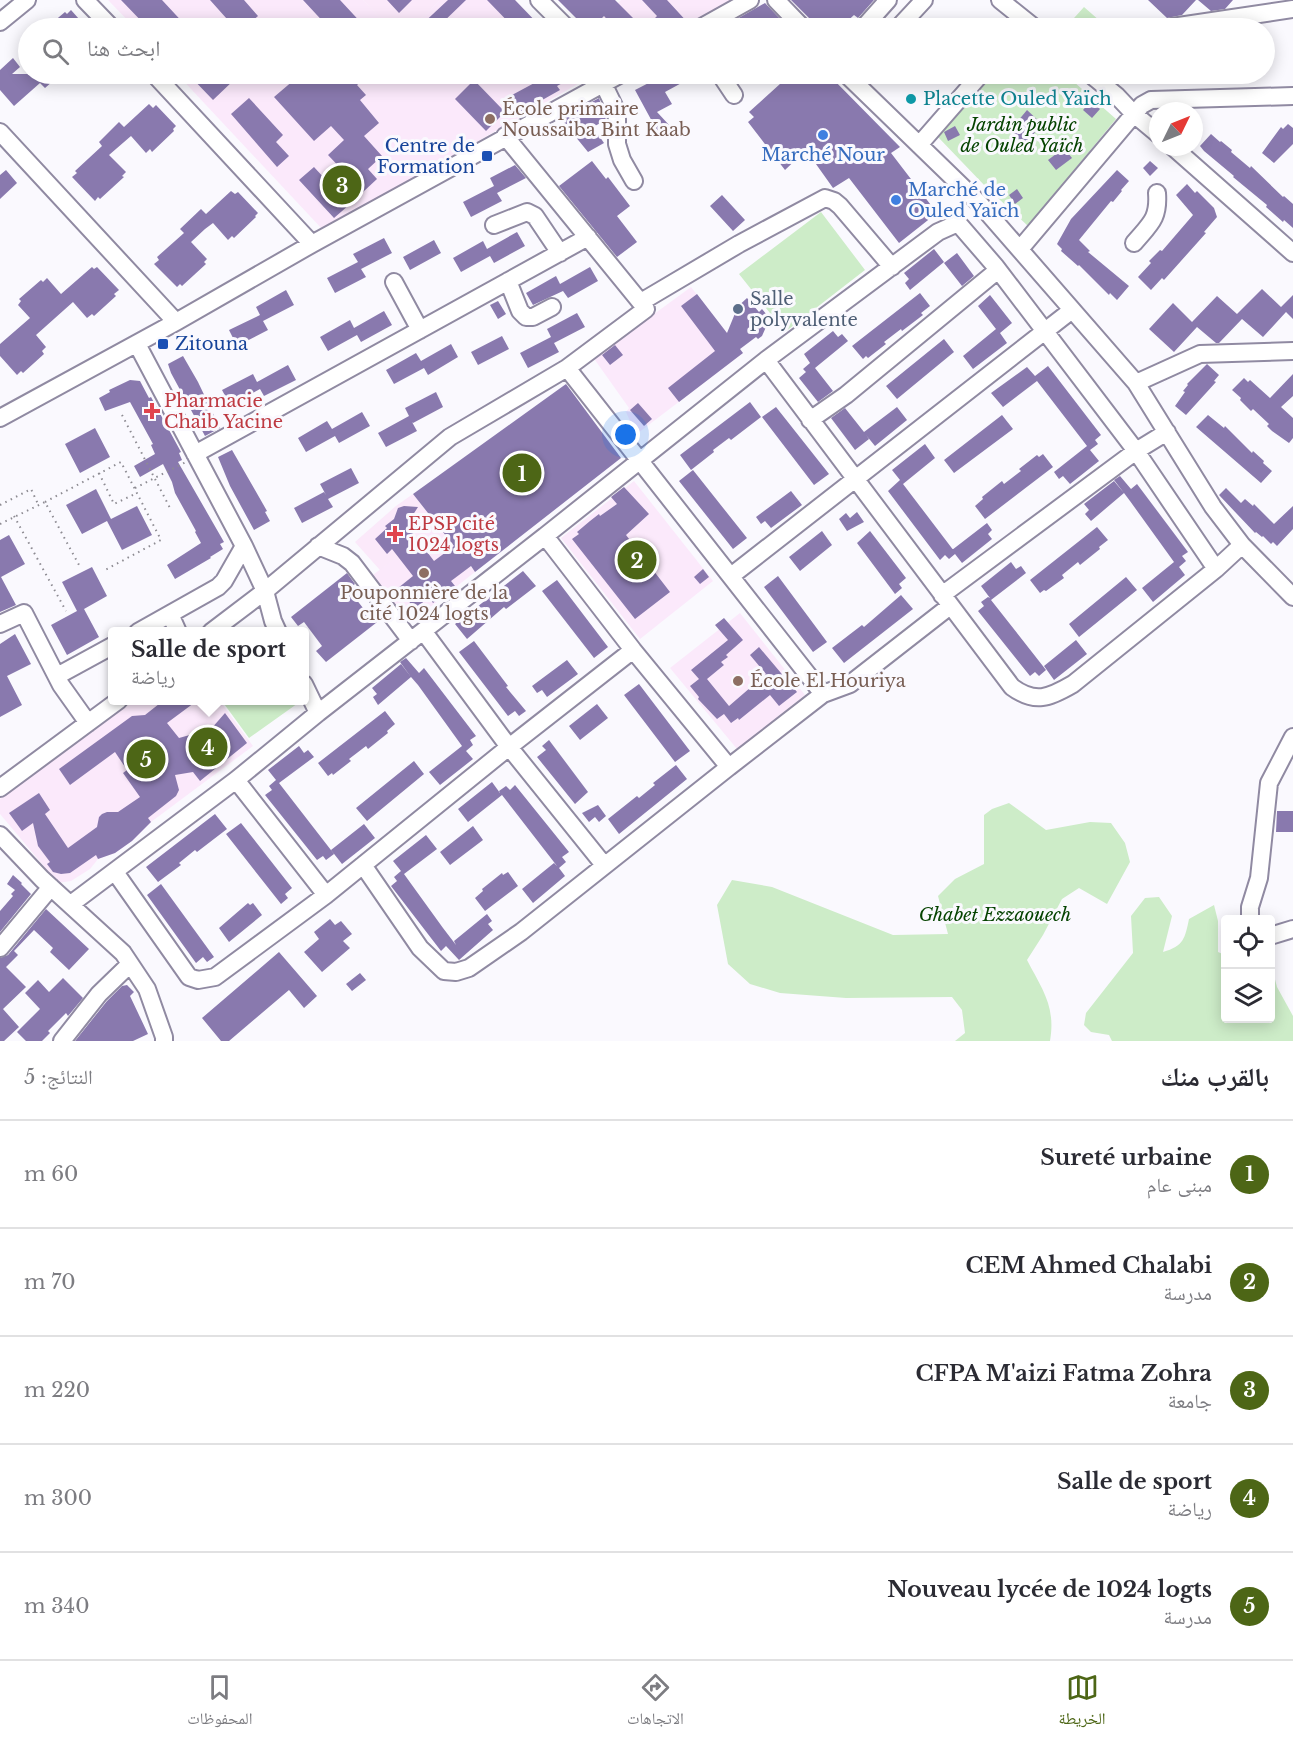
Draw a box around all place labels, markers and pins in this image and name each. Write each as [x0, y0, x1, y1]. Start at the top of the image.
place label: Placette Ouled Yaïch [923, 88, 1112, 110]
marker: Placette Ouled Yaïch [904, 92, 918, 106]
place label: École primaire Noussaiba Bint Kaab [502, 97, 691, 141]
marker: École primaire Noussaiba Bint Kaab [483, 112, 497, 126]
marker: Marché Nour [816, 128, 830, 142]
place label: Centre de Formation [377, 135, 475, 178]
place label: Marché Nour [761, 144, 885, 166]
marker: Centre de Formation [480, 149, 494, 163]
pin: 3 [322, 162, 362, 207]
place label: Marché de Ouled Yaïch [908, 179, 1019, 222]
marker: Marché de Ouled Yaïch [889, 193, 903, 207]
place label: Salle polyvalente [750, 288, 858, 331]
marker: Salle polyvalente [731, 302, 745, 316]
place label: Zitouna [175, 333, 248, 355]
marker: Zitouna [156, 337, 170, 351]
place label: Pharmacie Chaib Yacine [164, 390, 283, 433]
marker: Pharmacie Chaib Yacine [145, 404, 159, 418]
pin: 1 [502, 450, 542, 496]
place label: EPSP cité 1024 logts [408, 513, 499, 556]
marker: EPSP cité 1024 logts [386, 525, 404, 543]
pin: 2 [618, 538, 656, 582]
marker: Pouponnière de la cité 1024 logts [417, 566, 431, 580]
place label: Pouponnière de la cité 1024 logts [340, 582, 508, 625]
place label: École El Houriya [750, 669, 906, 692]
marker: École El Houriya [731, 674, 745, 688]
pin: 4 [188, 724, 228, 770]
pin: 5 [126, 736, 166, 782]

